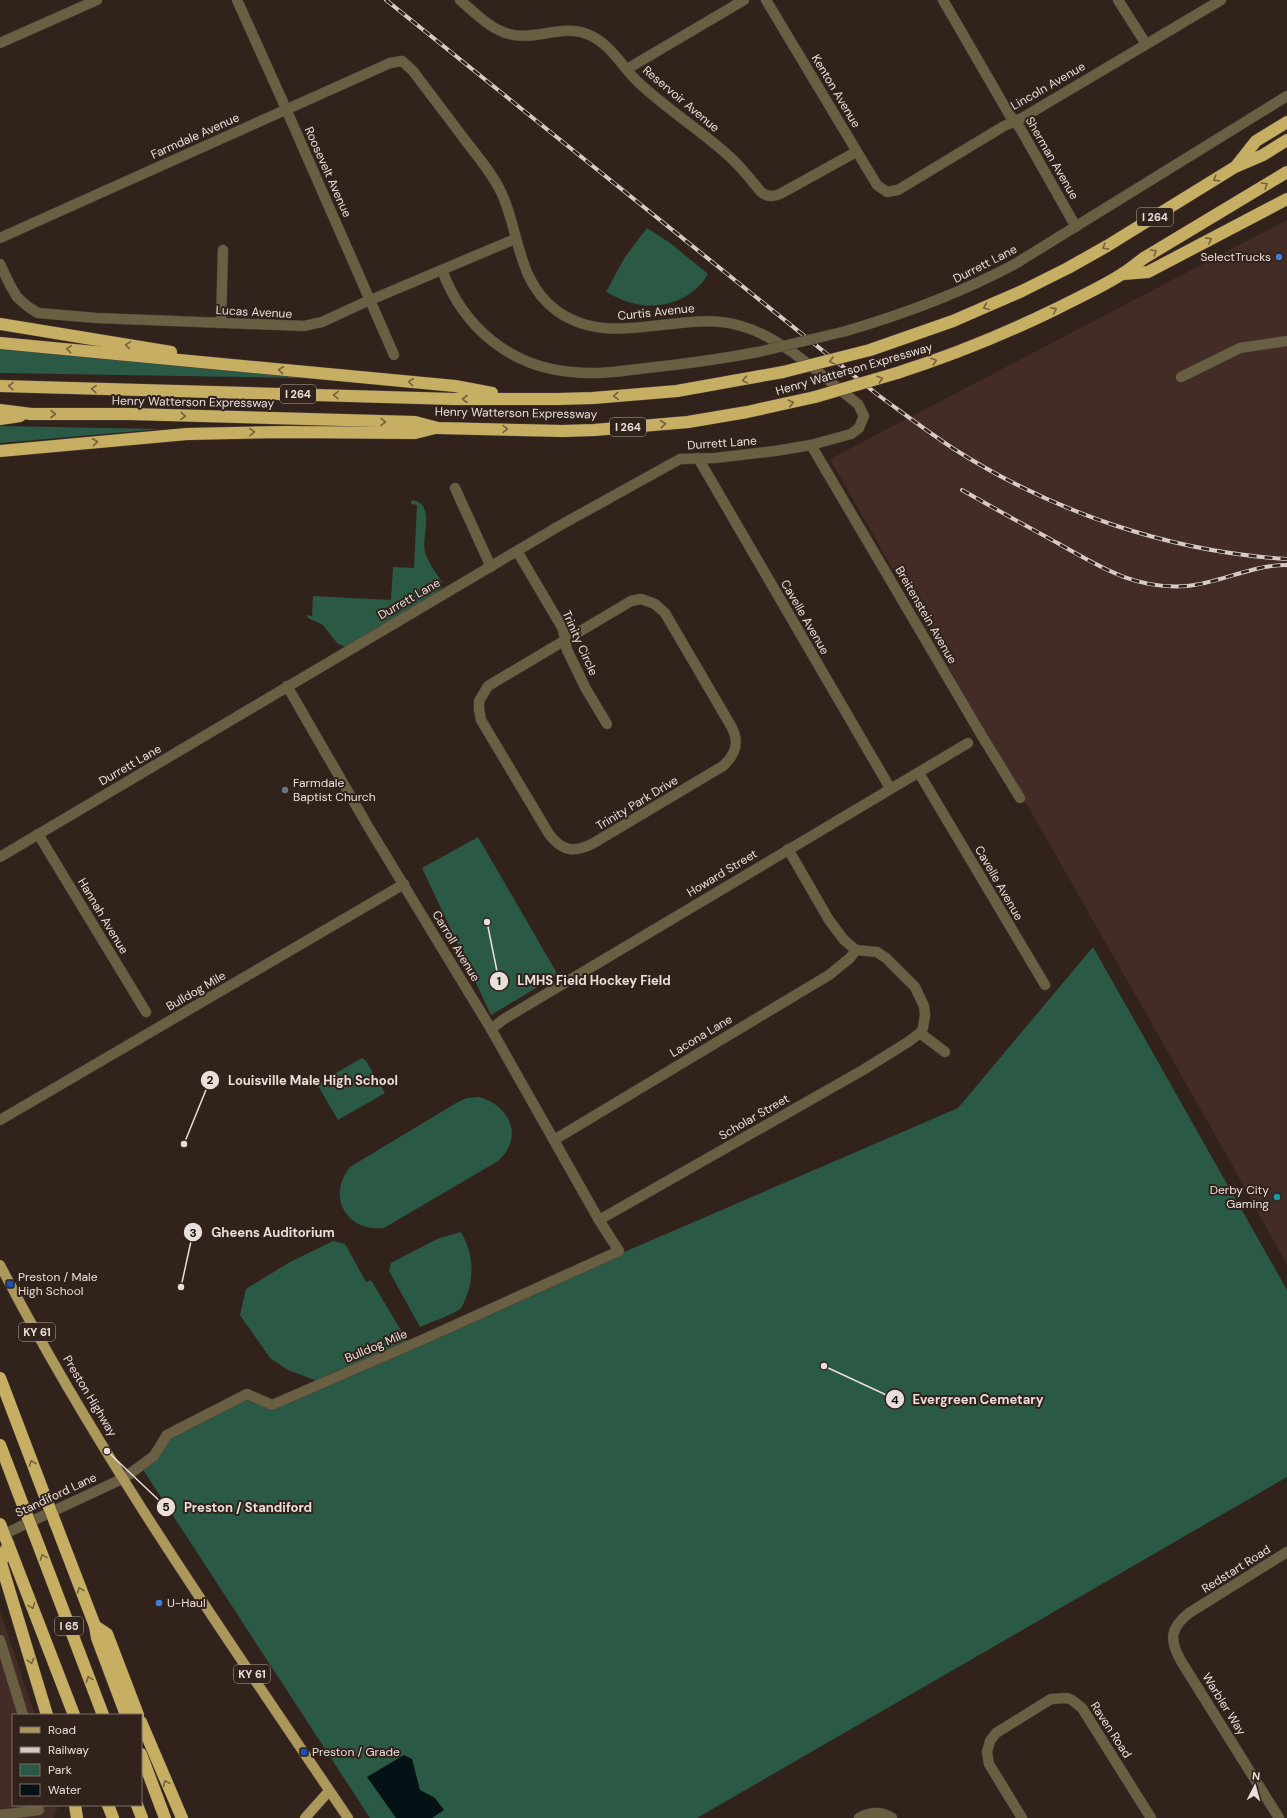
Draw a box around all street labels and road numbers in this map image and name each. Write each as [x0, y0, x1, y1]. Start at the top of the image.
street label: Kenton Avenue [808, 51, 864, 131]
street label: Lincoln Avenue [1008, 58, 1088, 114]
street label: Reservoir Avenue [639, 62, 723, 136]
street label: Farmdale Avenue [148, 109, 242, 163]
street label: Sherman Avenue [1022, 114, 1082, 203]
street label: Roosevelt Avenue [301, 124, 355, 220]
road number: I 264 [1137, 208, 1173, 226]
street label: Durrett Lane [950, 241, 1020, 287]
street label: Curtis Avenue [617, 300, 696, 324]
street label: Lucas Avenue [215, 302, 293, 322]
street label: Henry Watterson Expressway [774, 339, 935, 399]
road number: I 264 [280, 385, 316, 403]
street label: Henry Watterson Expressway [112, 393, 275, 411]
street label: Henry Watterson Expressway [435, 404, 598, 422]
road number: I 264 [610, 418, 646, 436]
street label: Durrett Lane [687, 433, 757, 453]
street label: Breitenstein Avenue [892, 563, 961, 667]
street label: Durrett Lane [375, 575, 443, 623]
street label: Cavelle Avenue [777, 577, 833, 657]
street label: Trinity Circle [559, 608, 602, 678]
street label: Durrett Lane [96, 741, 164, 789]
street label: Trinity Park Drive [593, 772, 681, 834]
street label: Cavelle Avenue [971, 843, 1027, 923]
street label: Howard Street [684, 846, 760, 900]
street label: Hannah Avenue [74, 875, 132, 957]
street label: Carroll Avenue [428, 907, 484, 985]
street label: Bulldog Mile [163, 967, 229, 1014]
street label: Lacona Lane [667, 1011, 735, 1061]
street label: Scholar Street [716, 1090, 792, 1144]
road number: KY 61 [19, 1323, 55, 1341]
street label: Bulldog Mile [342, 1326, 410, 1366]
street label: Preston Highway [59, 1352, 121, 1440]
street label: Standiford Lane [13, 1469, 99, 1521]
street label: Redstart Road [1199, 1541, 1273, 1597]
road number: I 65 [55, 1617, 83, 1635]
road number: KY 61 [234, 1665, 270, 1683]
street label: Warbler Way [1198, 1670, 1250, 1738]
street label: Raven Road [1087, 1699, 1135, 1761]

